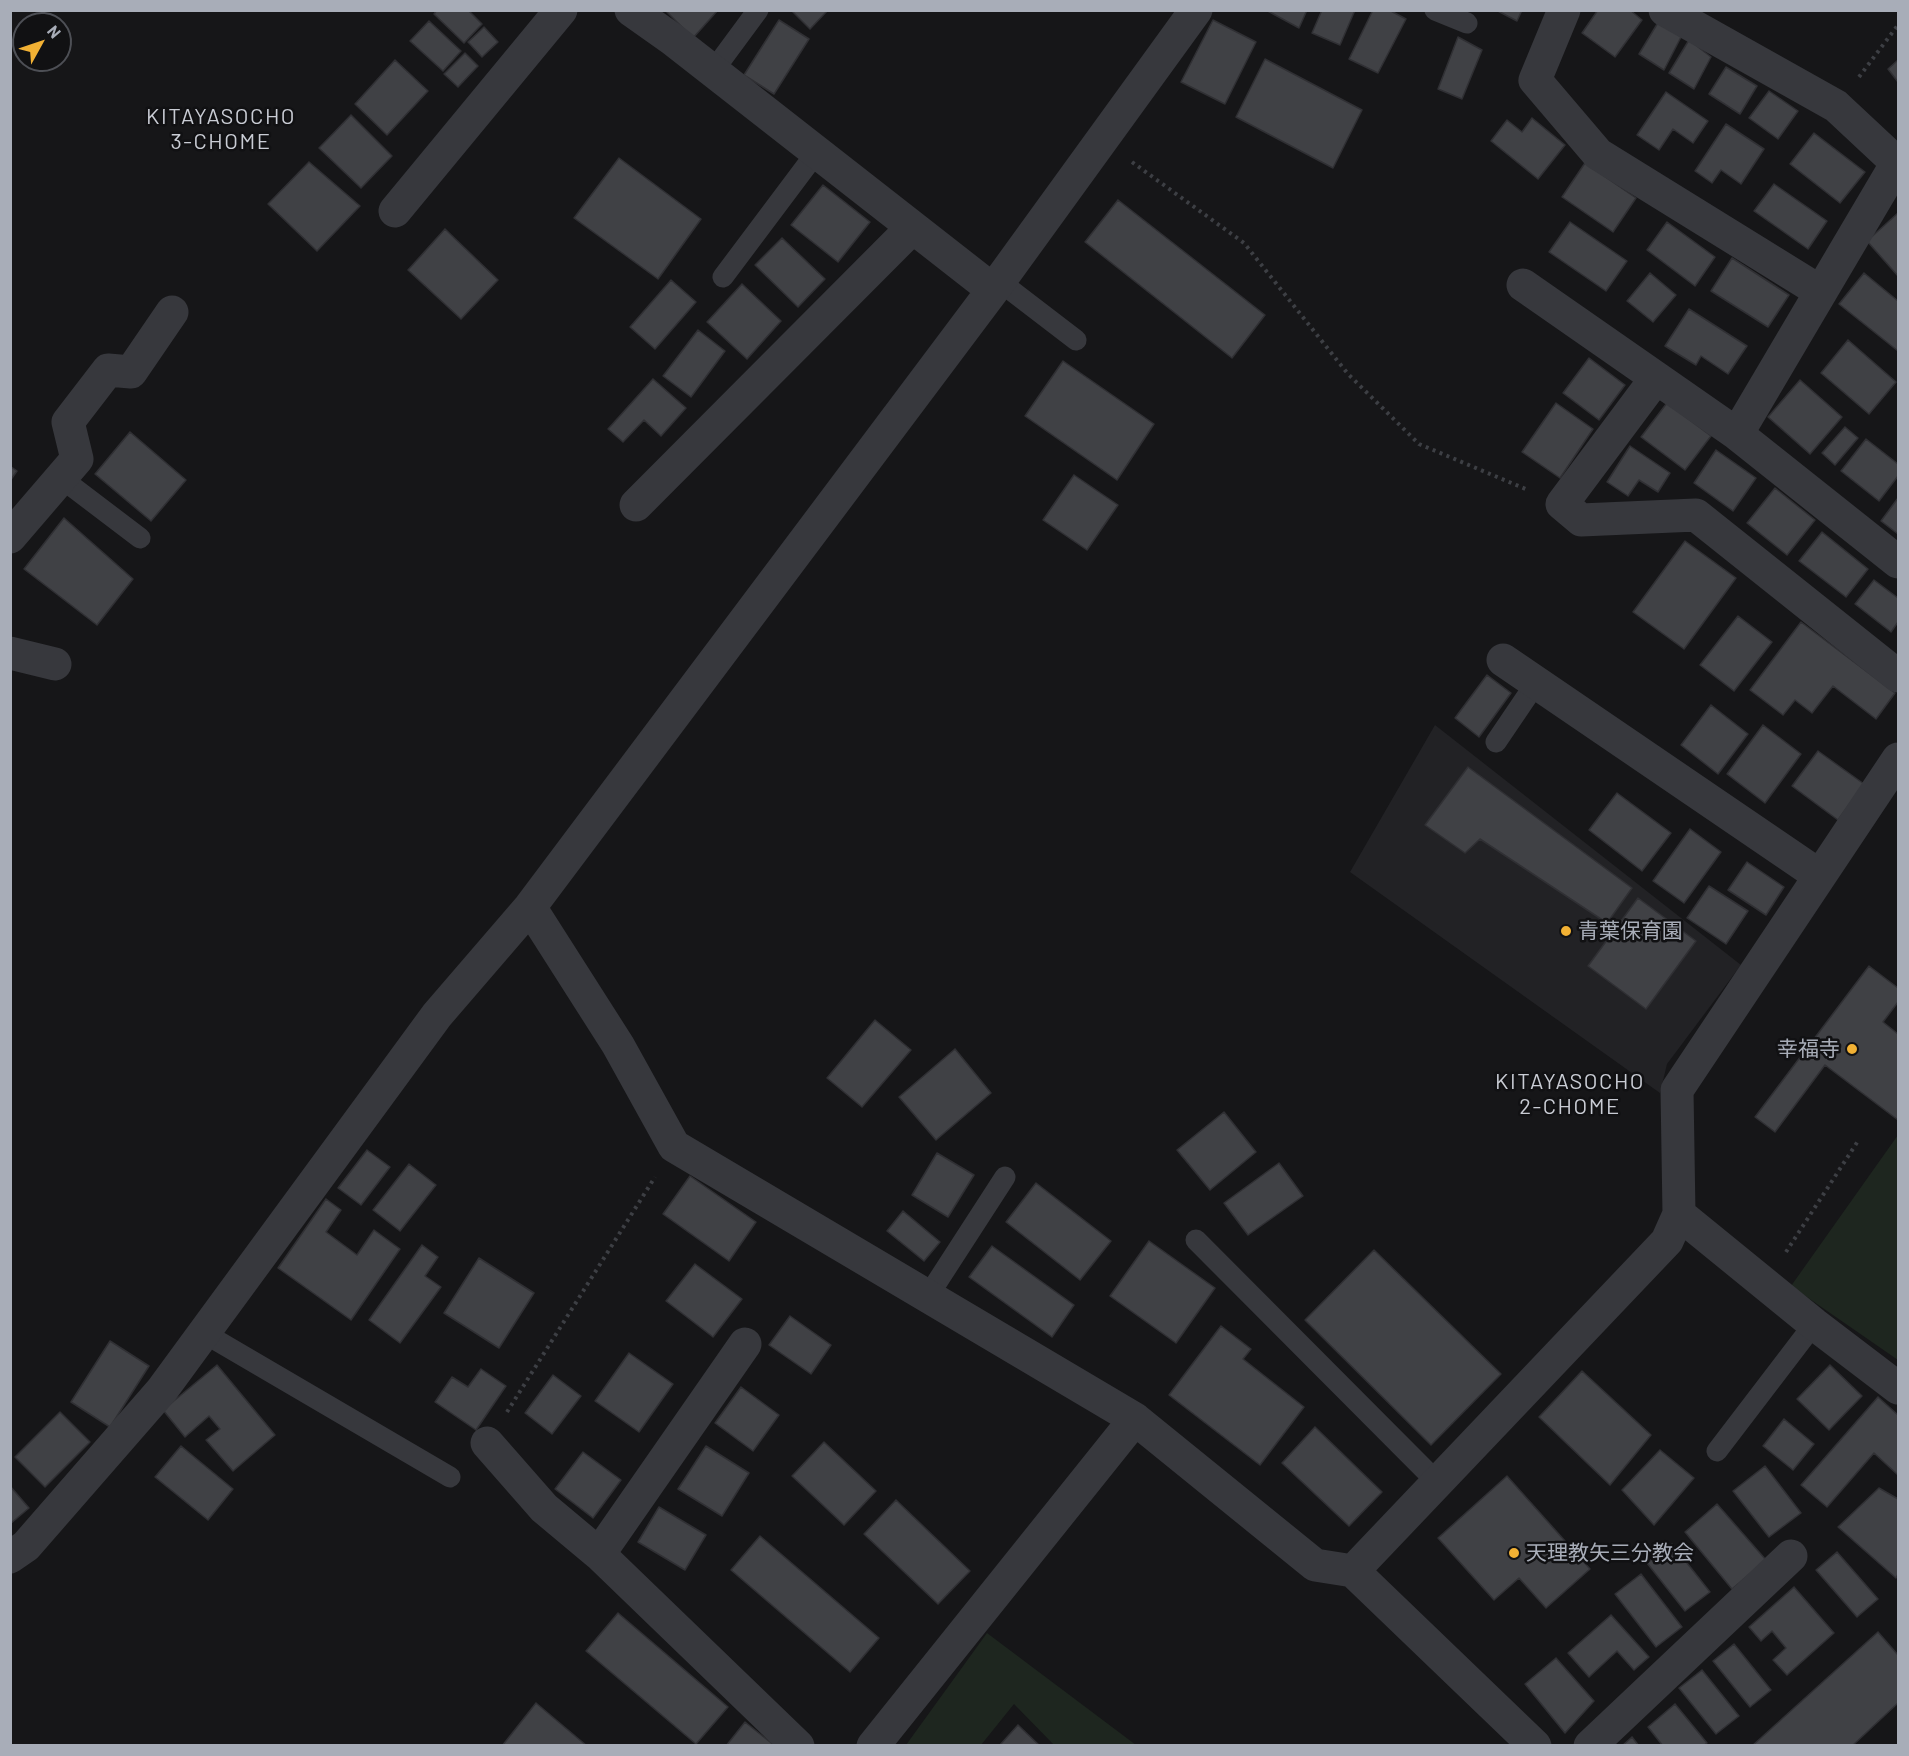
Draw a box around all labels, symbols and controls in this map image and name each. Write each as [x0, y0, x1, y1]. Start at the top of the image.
north arrow [12, 12, 72, 72]
text: N [44, 21, 65, 42]
district label: KITAYASOCHO 3-CHOME [146, 104, 296, 156]
place label: 青葉保育園 [1578, 918, 1683, 944]
marker: 青葉保育園 [1559, 924, 1573, 938]
place label: 幸福寺 [1777, 1036, 1840, 1062]
marker: 幸福寺 [1845, 1042, 1859, 1056]
district label: KITAYASOCHO 2-CHOME [1495, 1069, 1645, 1120]
place label: 天理教矢三分教会 [1526, 1540, 1694, 1566]
marker: 天理教矢三分教会 [1507, 1546, 1521, 1560]

